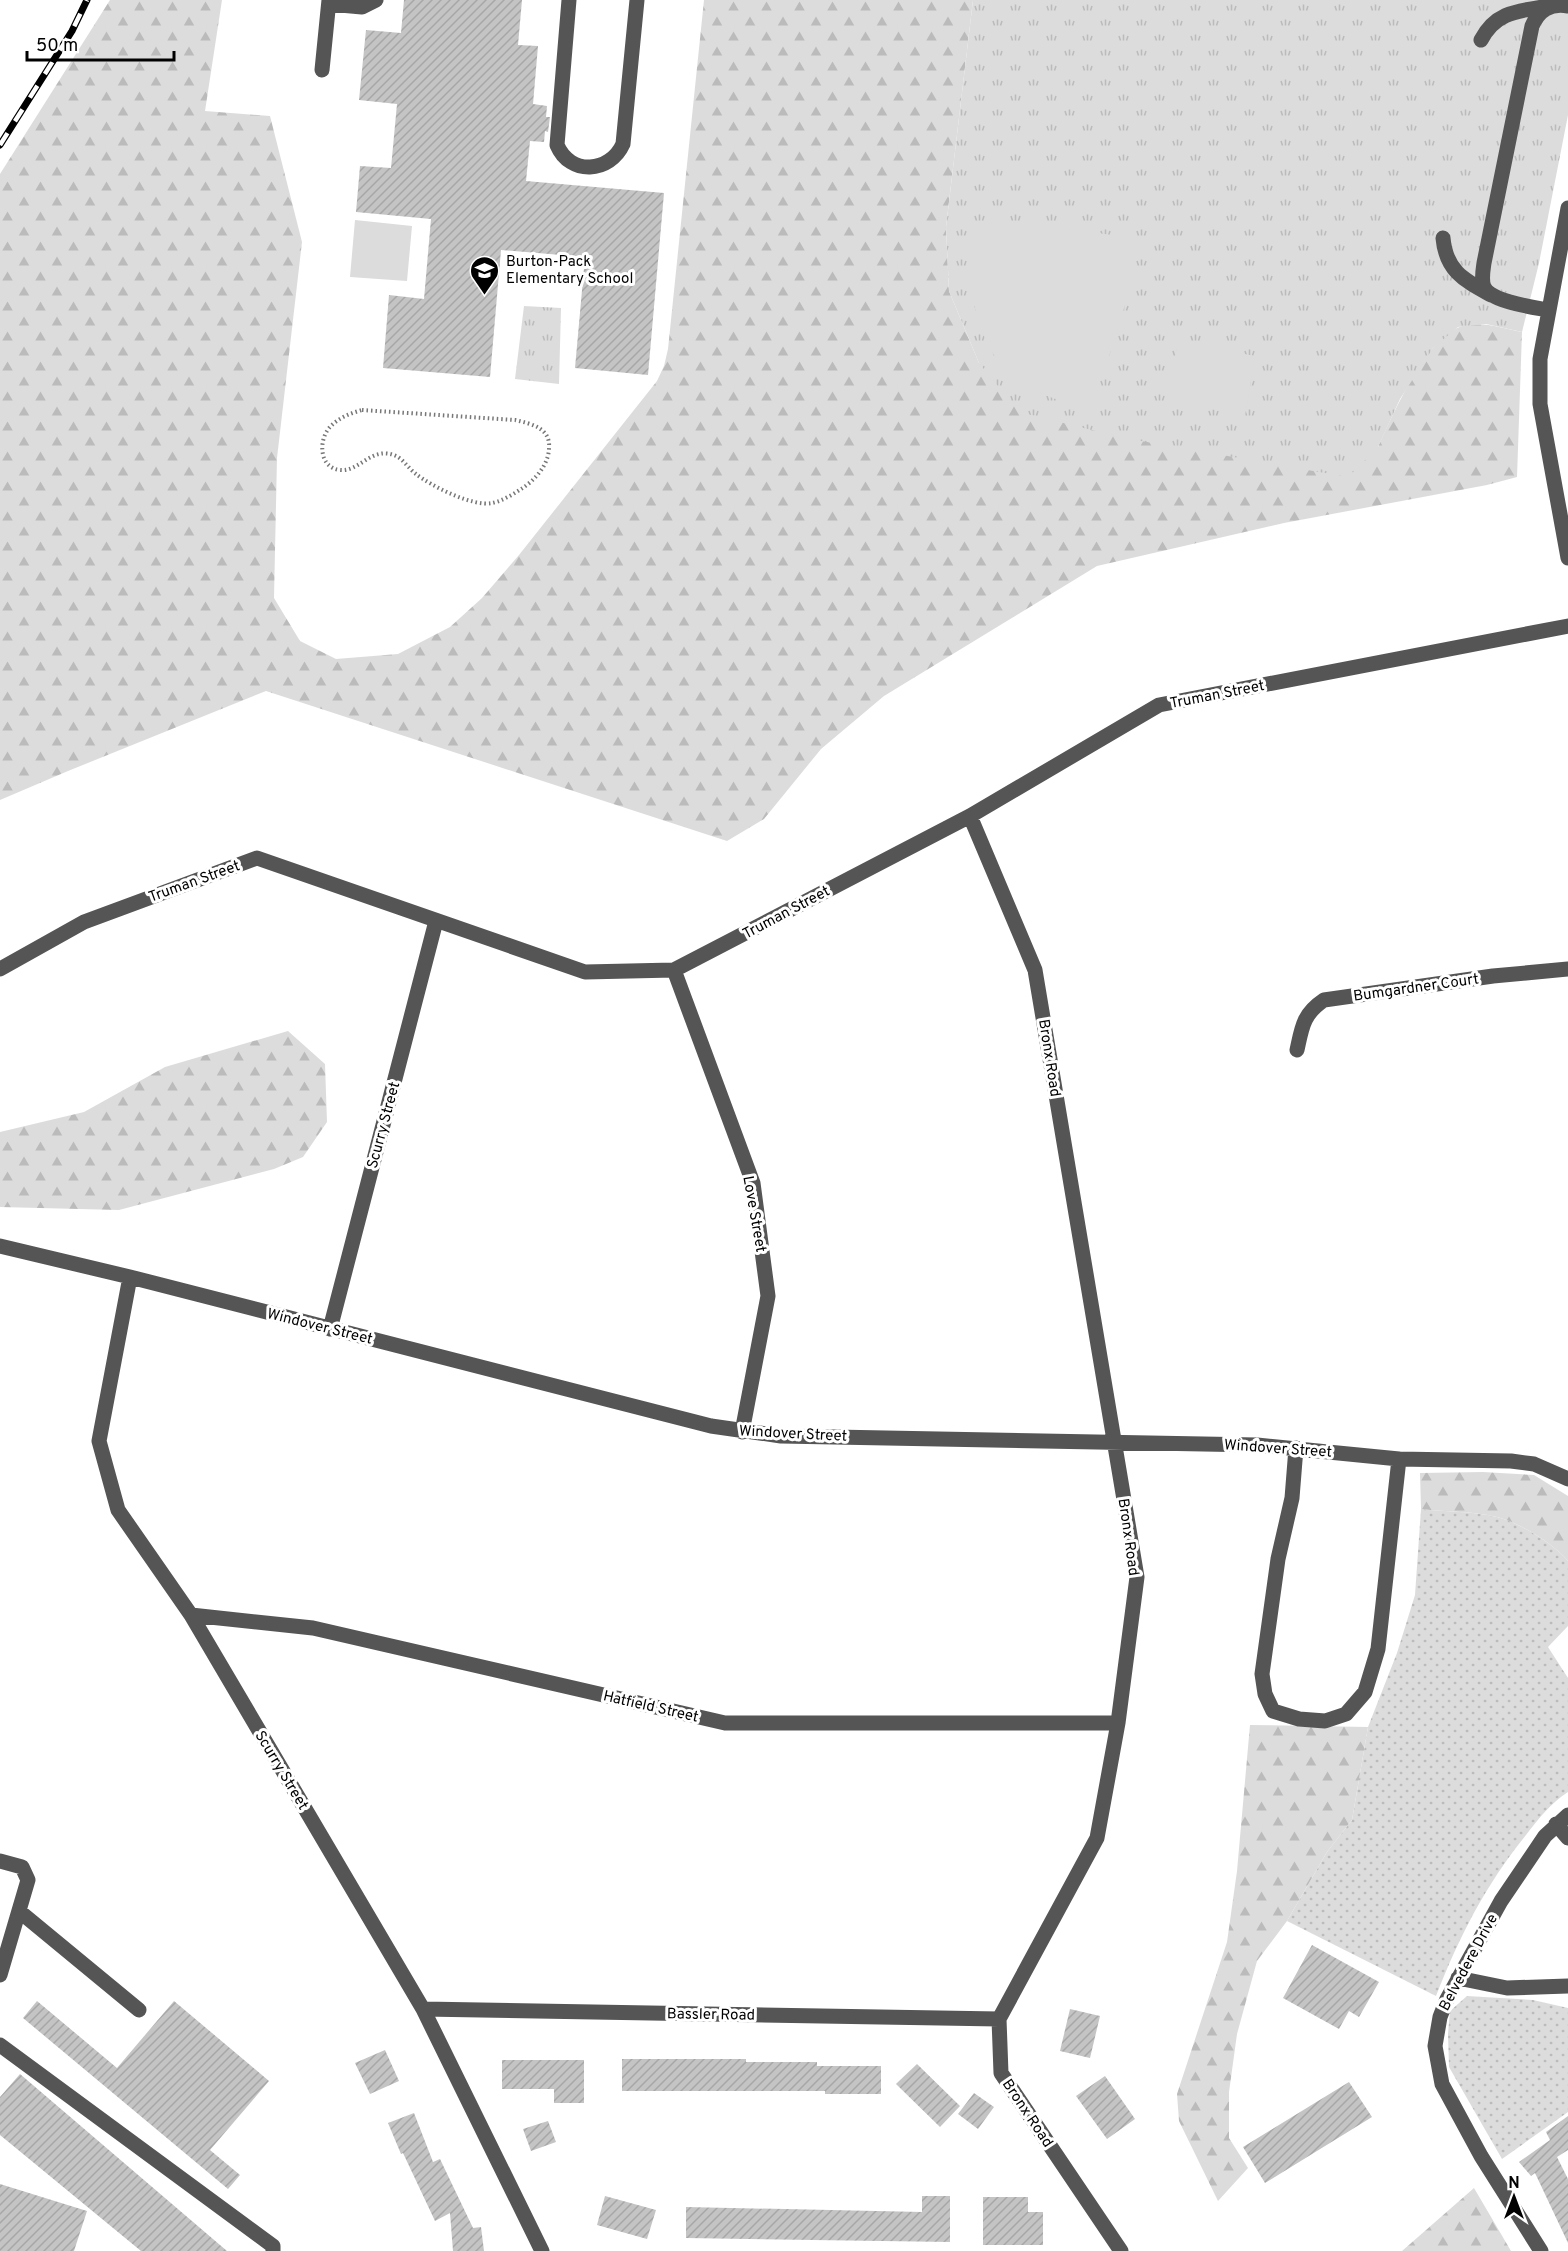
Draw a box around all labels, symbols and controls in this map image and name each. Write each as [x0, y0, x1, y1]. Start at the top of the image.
scale bar [27, 24, 174, 62]
text: 50 m [36, 35, 78, 58]
place label: Burton-Pack Elementary School [506, 253, 633, 289]
school or university icon: Burton-Pack Elementary School [469, 254, 501, 296]
street label: Truman Street [1168, 677, 1266, 714]
street label: Truman Street [146, 857, 243, 908]
street label: Truman Street [740, 882, 833, 944]
street label: Bumgardner Court [1352, 970, 1480, 1007]
street label: Bronx Road [1033, 1018, 1064, 1098]
street label: Scurry Street [364, 1080, 405, 1171]
street label: Love Street [737, 1175, 770, 1254]
street label: Windover Street [265, 1305, 374, 1350]
street label: Windover Street [738, 1422, 847, 1447]
street label: Windover Street [1223, 1436, 1333, 1463]
street label: Bronx Road [1113, 1497, 1142, 1577]
street label: Hatfield Street [601, 1687, 700, 1728]
street label: Scurry Street [250, 1728, 312, 1814]
street label: Belvedere Drive [1436, 1911, 1503, 2014]
street label: Bassler Road [667, 2005, 755, 2026]
street label: Bronx Road [997, 2076, 1057, 2152]
north arrow [1484, 2167, 1544, 2227]
text: N [1508, 2174, 1520, 2194]

